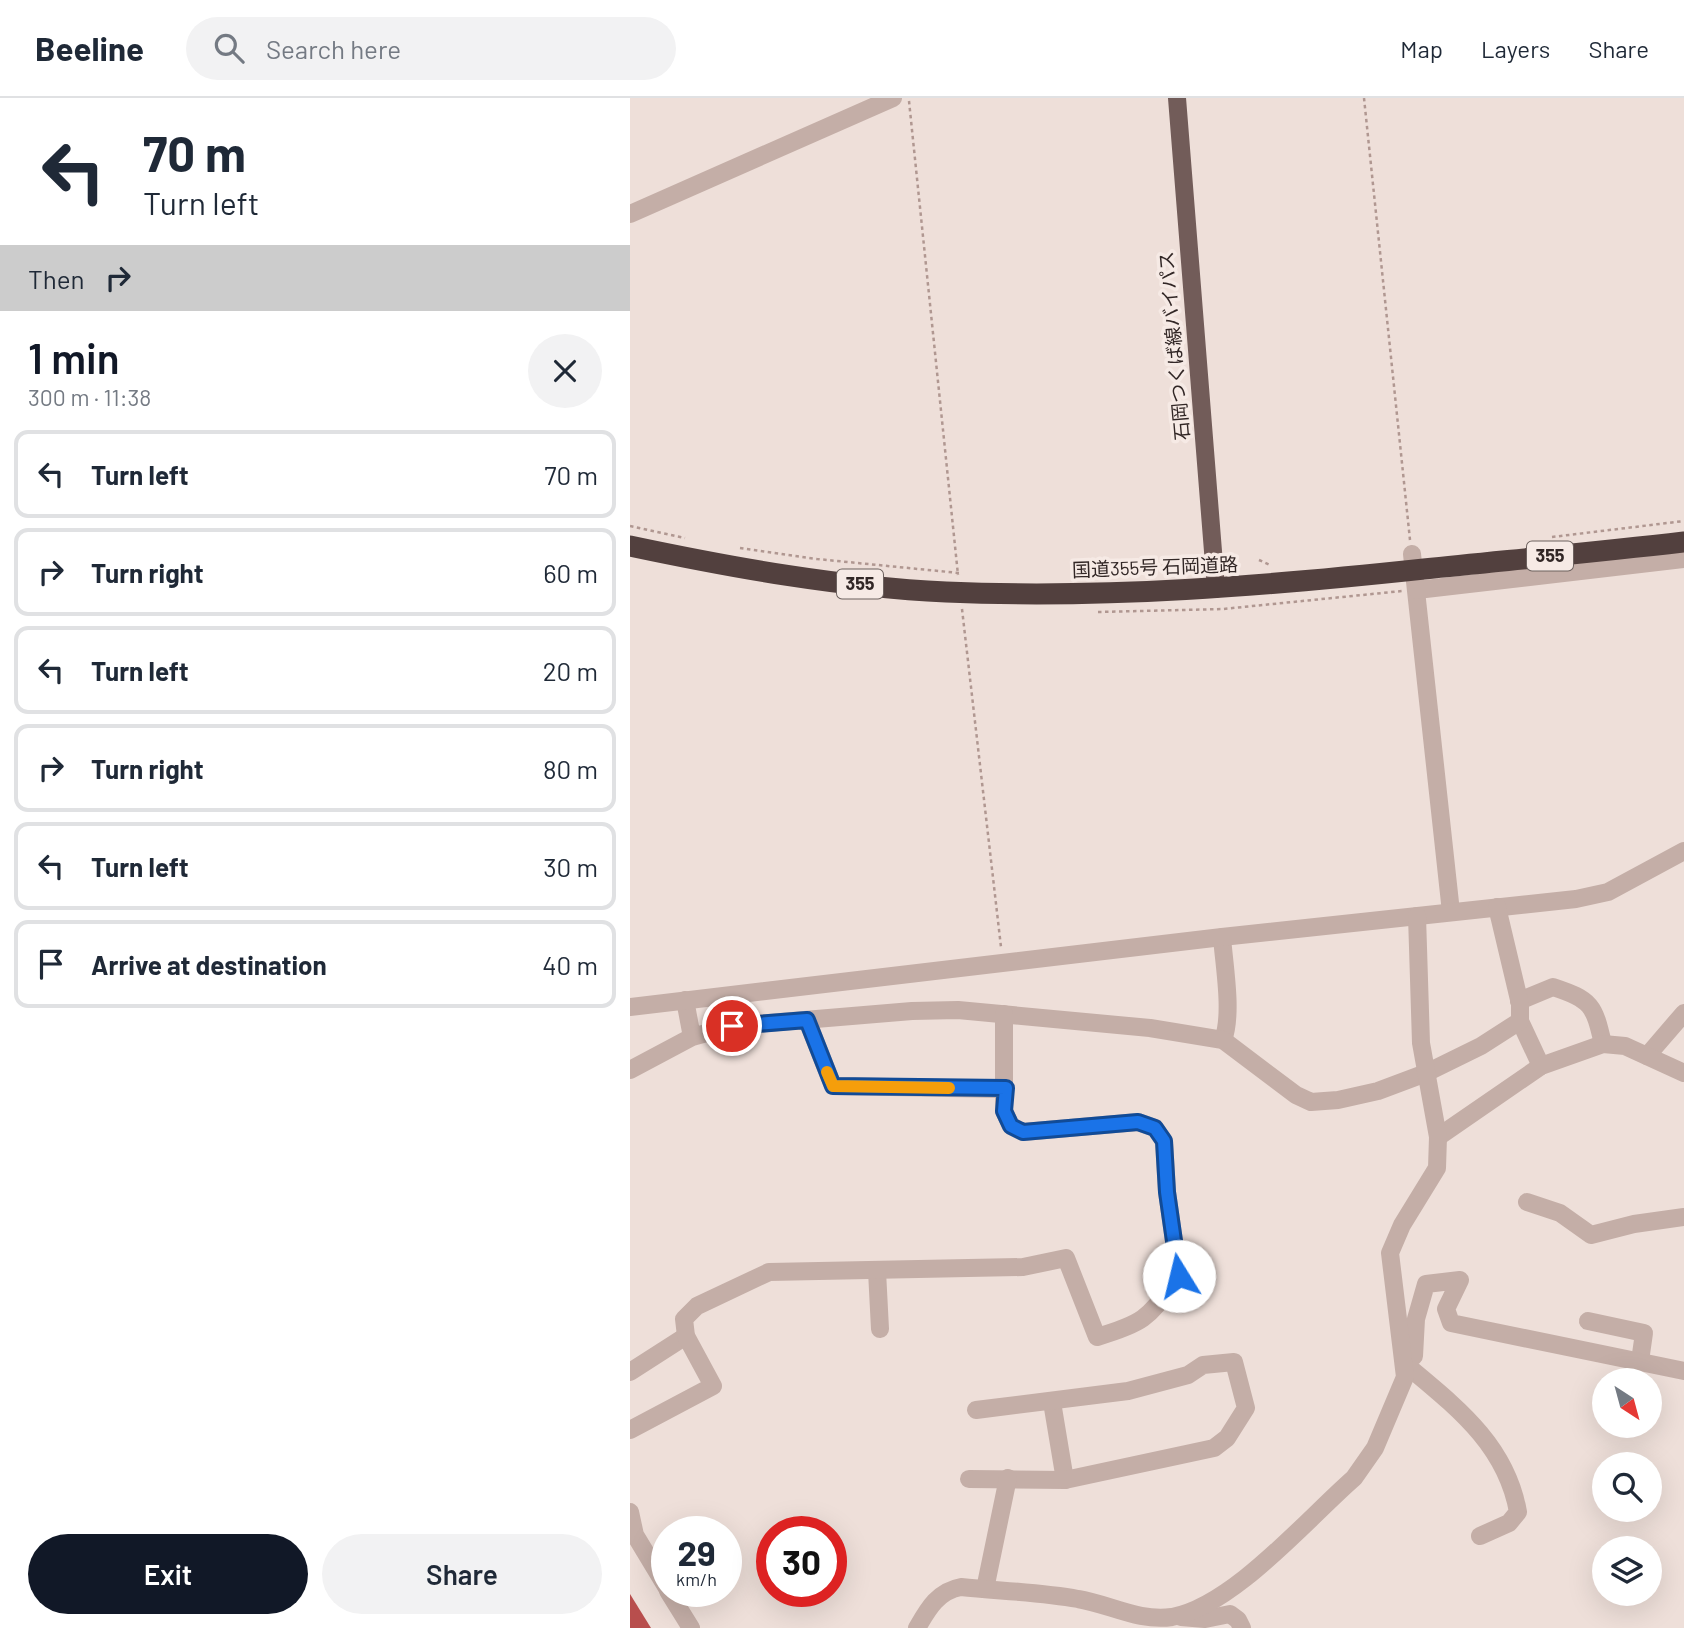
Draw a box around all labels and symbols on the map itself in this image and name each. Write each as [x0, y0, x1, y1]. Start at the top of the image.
street label: 石岡つくば線バイパス [1154, 251, 1193, 441]
road number: 355 [1527, 542, 1573, 570]
street label: 国道355号 石岡道路 [1072, 552, 1238, 581]
road number: 355 [837, 570, 883, 598]
pin [702, 996, 762, 1056]
position arrow [1142, 1239, 1216, 1313]
north arrow [1592, 1368, 1662, 1438]
speed limit sign: 30 [756, 1516, 847, 1607]

